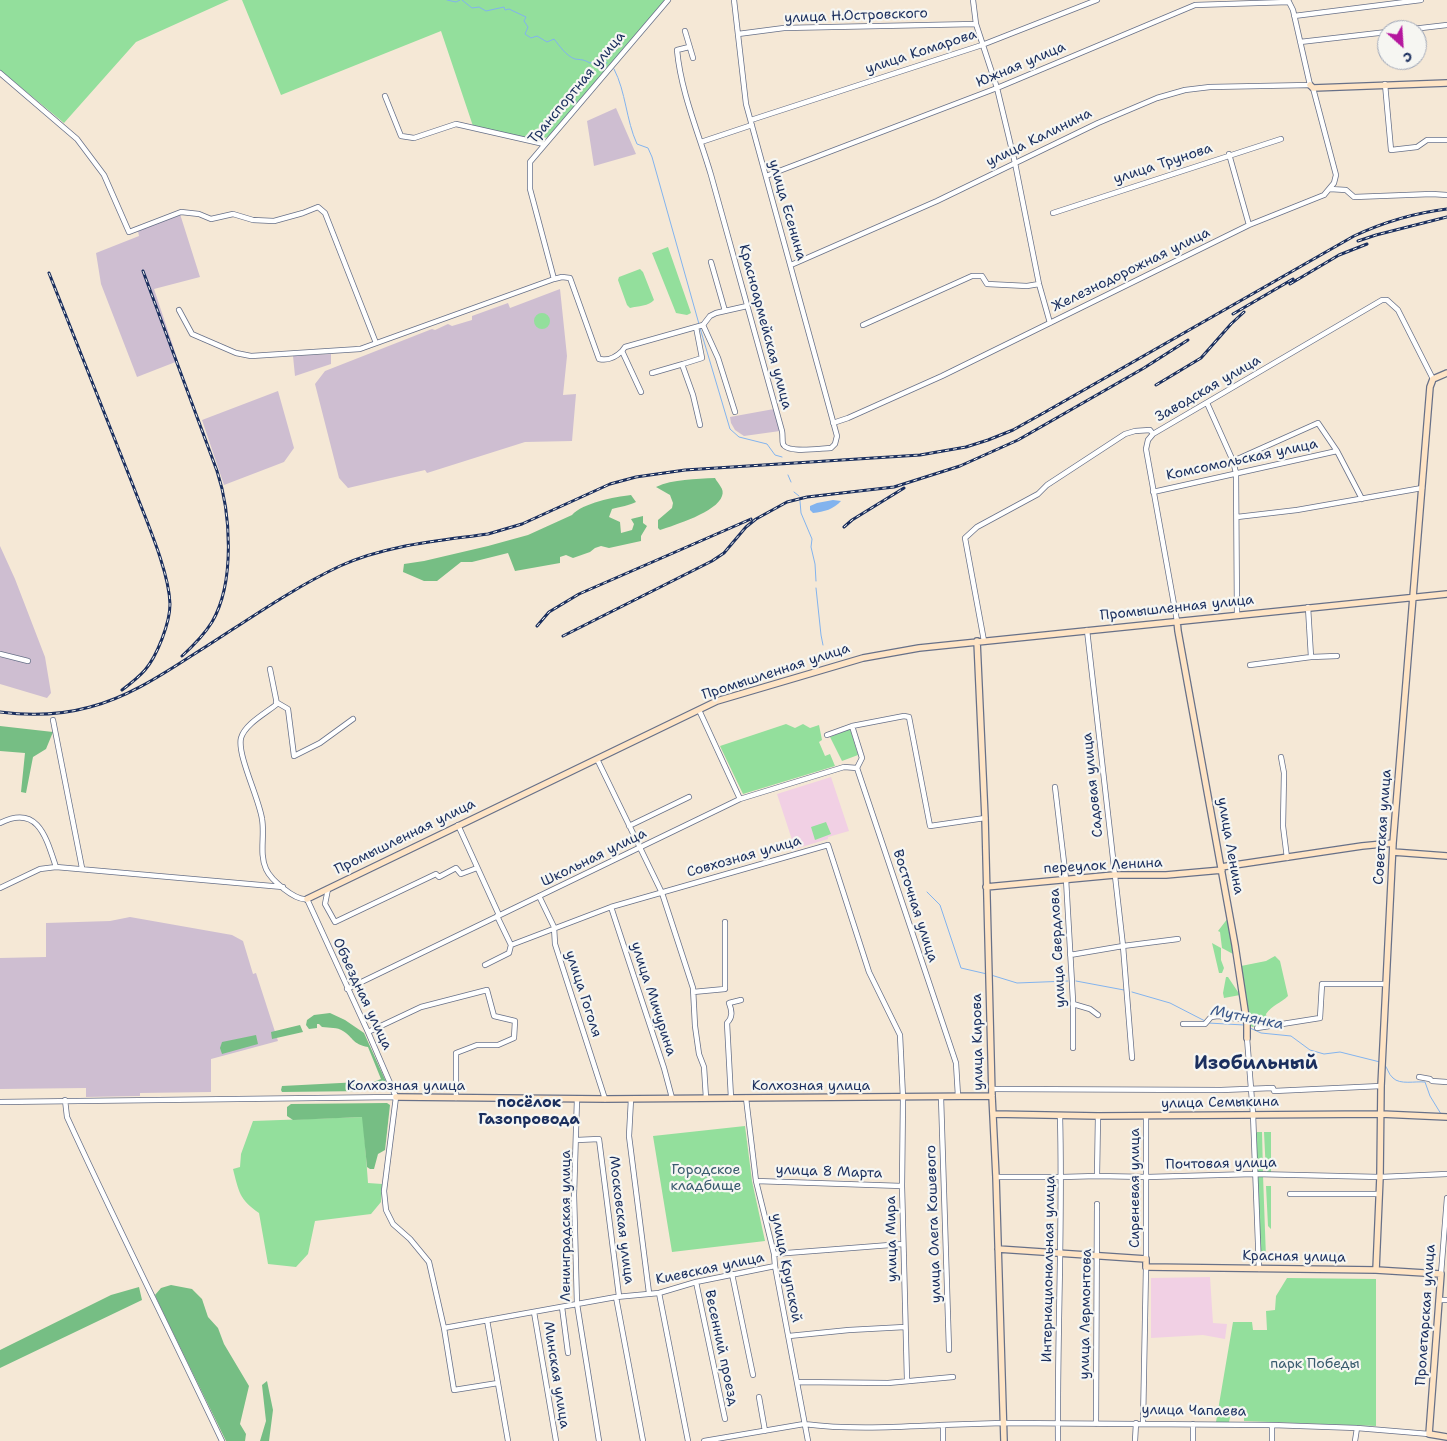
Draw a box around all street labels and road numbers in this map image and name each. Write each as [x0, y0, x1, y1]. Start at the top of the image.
street label: улица Н.Островского [784, 5, 928, 27]
street label: улица Комарова [863, 26, 979, 78]
street label: Транспортная улица [525, 28, 629, 148]
street label: Южная улица [974, 39, 1068, 91]
street label: улица Калинина [983, 105, 1095, 171]
street label: улица Трунова [1111, 140, 1215, 188]
street label: улица Есенина [765, 158, 809, 262]
street label: Железнодорожная улица [1049, 224, 1213, 316]
street label: Красноармейская улица [735, 243, 795, 411]
street label: Заводская улица [1152, 352, 1264, 426]
street label: Комсомольская улица [1165, 436, 1319, 484]
street label: Промышленная улица [1099, 592, 1255, 624]
street label: Промышленная улица [700, 640, 852, 704]
street label: Садовая улица [1079, 732, 1107, 838]
street label: Советская улица [1371, 769, 1395, 885]
street label: Промышленная улица [332, 796, 478, 878]
street label: улица Ленина [1213, 796, 1247, 896]
street label: Школьная улица [539, 825, 649, 891]
street label: Совхозная улица [685, 833, 803, 881]
street label: Восточная улица [889, 848, 941, 964]
street label: переулок Ленина [1043, 854, 1163, 878]
street label: улица Свердлова [1046, 888, 1070, 1008]
street label: Объездная улица [329, 935, 395, 1053]
street label: улица Мичурина [627, 940, 679, 1058]
street label: улица Гоголя [561, 948, 605, 1040]
street label: улица Кирова [969, 993, 987, 1091]
street label: Колхозная улица [347, 1078, 465, 1094]
street label: Колхозная улица [752, 1078, 870, 1094]
street label: улица Семыкина [1161, 1094, 1279, 1112]
street label: Сиреневая улица [1127, 1128, 1143, 1248]
street label: улица Олега Кошевого [923, 1145, 945, 1303]
street label: Ленинградская улица [558, 1150, 574, 1302]
street label: Московская улица [605, 1155, 637, 1285]
street label: Почтовая улица [1165, 1155, 1277, 1173]
street label: улица 8 Марта [775, 1162, 883, 1182]
street label: Интернациональная улица [1039, 1175, 1059, 1363]
street label: улица Мира [883, 1196, 901, 1282]
street label: улица Крупской [767, 1212, 805, 1324]
street label: Пролетарская улица [1413, 1244, 1439, 1386]
street label: улица Лермонтова [1076, 1248, 1096, 1380]
street label: Красная улица [1242, 1248, 1346, 1266]
street label: Киевская улица [654, 1249, 766, 1289]
street label: Весенний проезд [701, 1289, 741, 1407]
street label: Минская улица [539, 1320, 573, 1430]
street label: улица Чапаева [1142, 1402, 1246, 1420]

